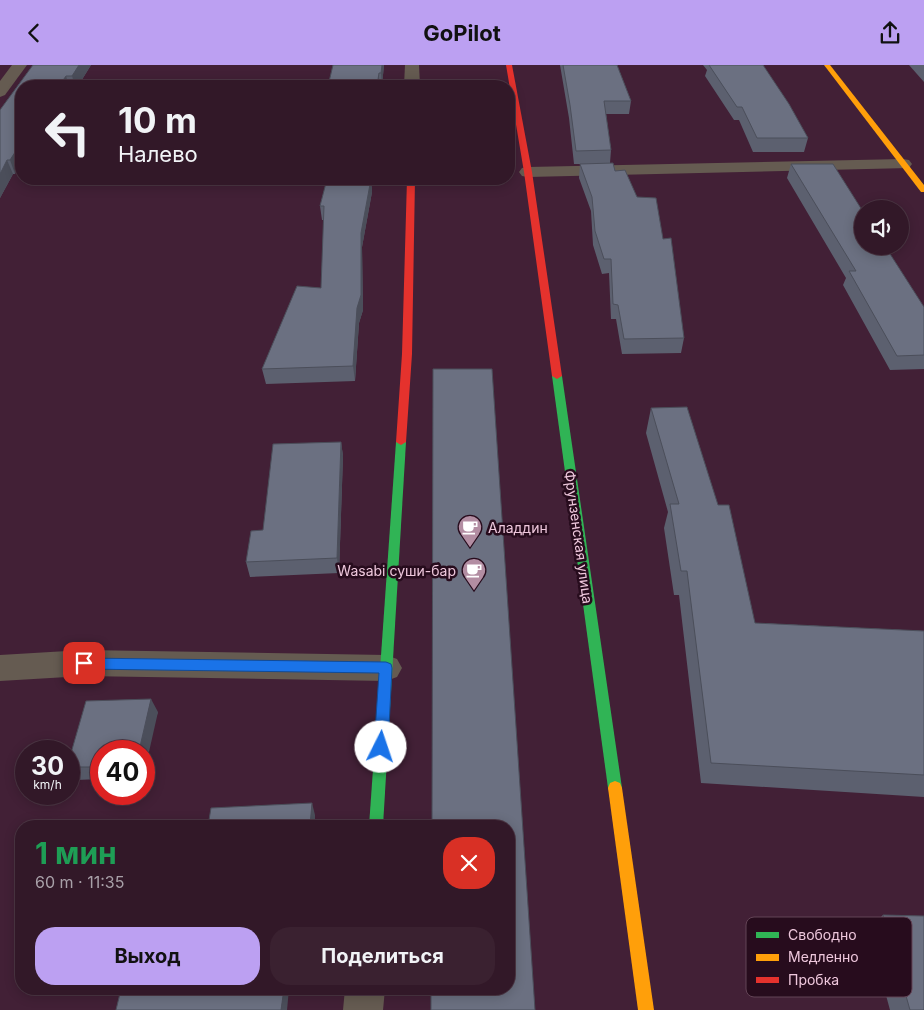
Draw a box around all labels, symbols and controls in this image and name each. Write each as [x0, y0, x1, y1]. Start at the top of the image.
icon: back [20, 19, 48, 47]
icon: share [876, 19, 904, 47]
text: GoPilot [423, 20, 501, 46]
text: 10 m [118, 99, 197, 141]
icon: left [35, 100, 100, 165]
text: Налево [118, 141, 198, 167]
map controls [854, 200, 909, 255]
button: sound [854, 200, 909, 255]
street label: Фрунзенская улица [561, 469, 597, 605]
cafe icon: Аладдин [457, 514, 483, 548]
place label: Аладдин [488, 519, 548, 536]
cafe icon: Wasabi суши-бар [461, 557, 487, 591]
place label: Wasabi суши-бар [337, 562, 456, 579]
pin [63, 642, 105, 684]
icon: arrive [70, 649, 98, 677]
position arrow [354, 720, 406, 772]
speed limit sign: 40 [90, 740, 155, 805]
text: 30 [31, 751, 64, 781]
text: km/h [33, 777, 62, 792]
text: 1 мин [35, 835, 117, 871]
button: close [443, 837, 495, 889]
text: 60 m · 11:35 [35, 872, 124, 892]
legend [746, 917, 912, 997]
text: Свободно [788, 926, 857, 943]
button: Выход [35, 927, 260, 985]
button: Поделиться [270, 927, 495, 985]
text: Медленно [788, 948, 859, 965]
text: Пробка [788, 971, 839, 988]

